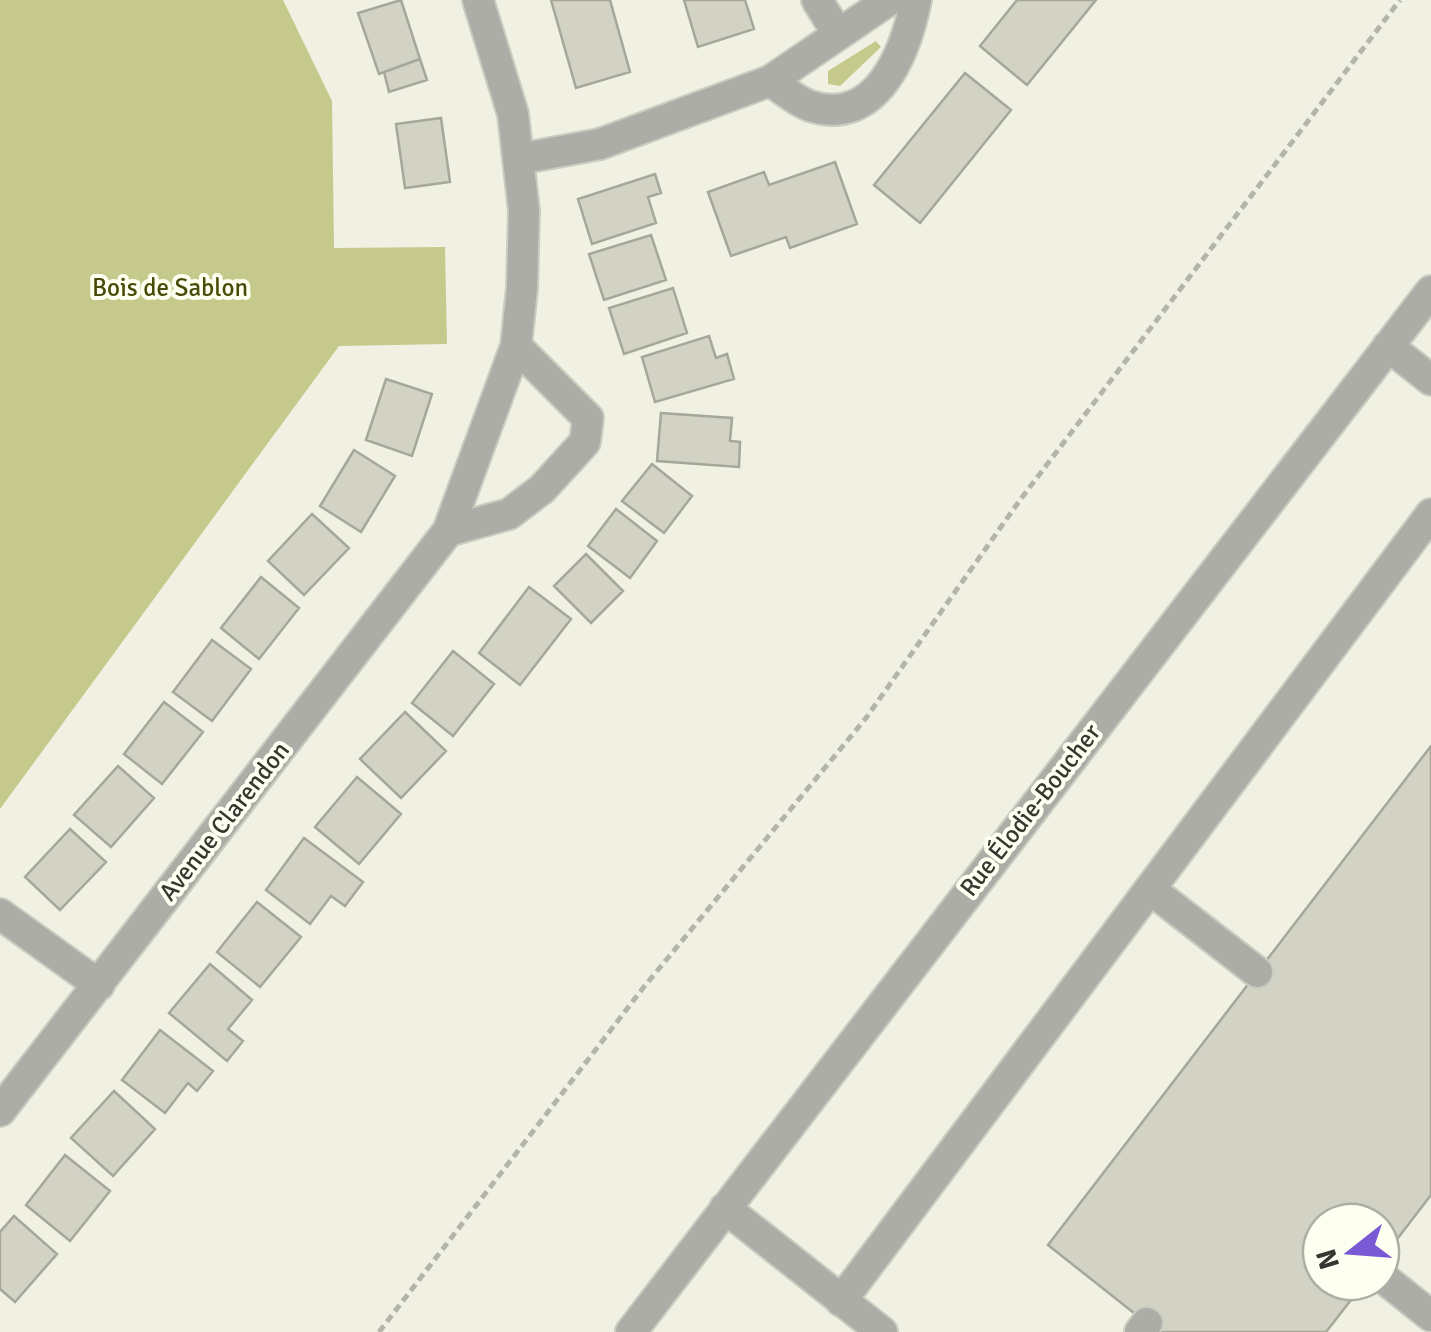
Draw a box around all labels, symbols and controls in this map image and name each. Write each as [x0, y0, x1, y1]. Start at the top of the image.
park label: Bois de Sablon [92, 272, 248, 303]
street label: Rue Élodie-Boucher [953, 717, 1107, 902]
street label: Avenue Clarendon [152, 735, 296, 907]
north arrow [1301, 1202, 1401, 1302]
text: N [1309, 1245, 1347, 1273]

